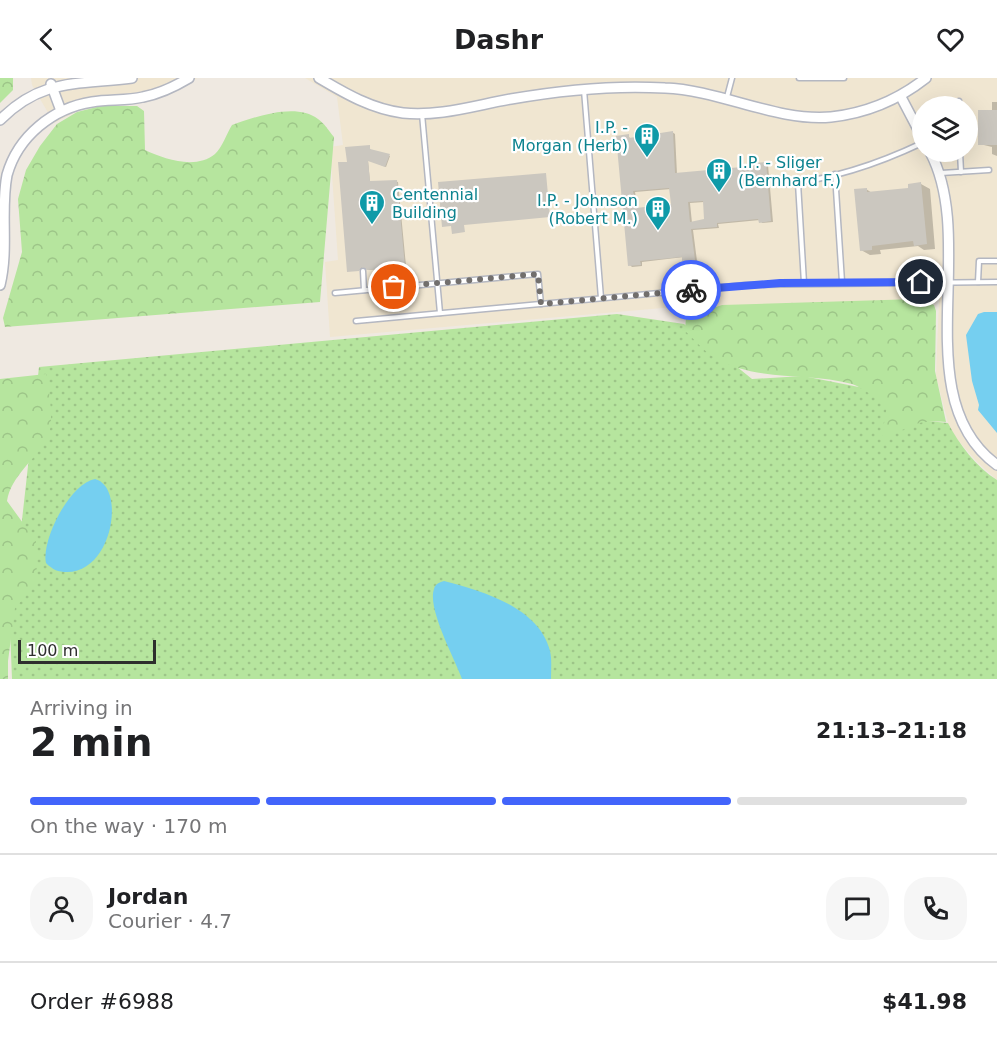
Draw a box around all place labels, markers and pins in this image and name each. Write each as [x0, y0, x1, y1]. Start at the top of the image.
place label: I.P. - Morgan (Herb) [512, 118, 628, 155]
building icon: I.P. - Morgan (Herb) [632, 121, 662, 159]
place label: I.P. - Sliger (Bernhard F.) [738, 153, 841, 190]
building icon: I.P. - Sliger (Bernhard F.) [704, 156, 734, 194]
place label: Centennial Building [392, 185, 478, 222]
building icon: Centennial Building [357, 188, 387, 226]
place label: I.P. - Johnson (Robert M.) [537, 191, 638, 228]
building icon: I.P. - Johnson (Robert M.) [643, 194, 673, 232]
pin [895, 256, 946, 307]
pin [368, 261, 419, 312]

